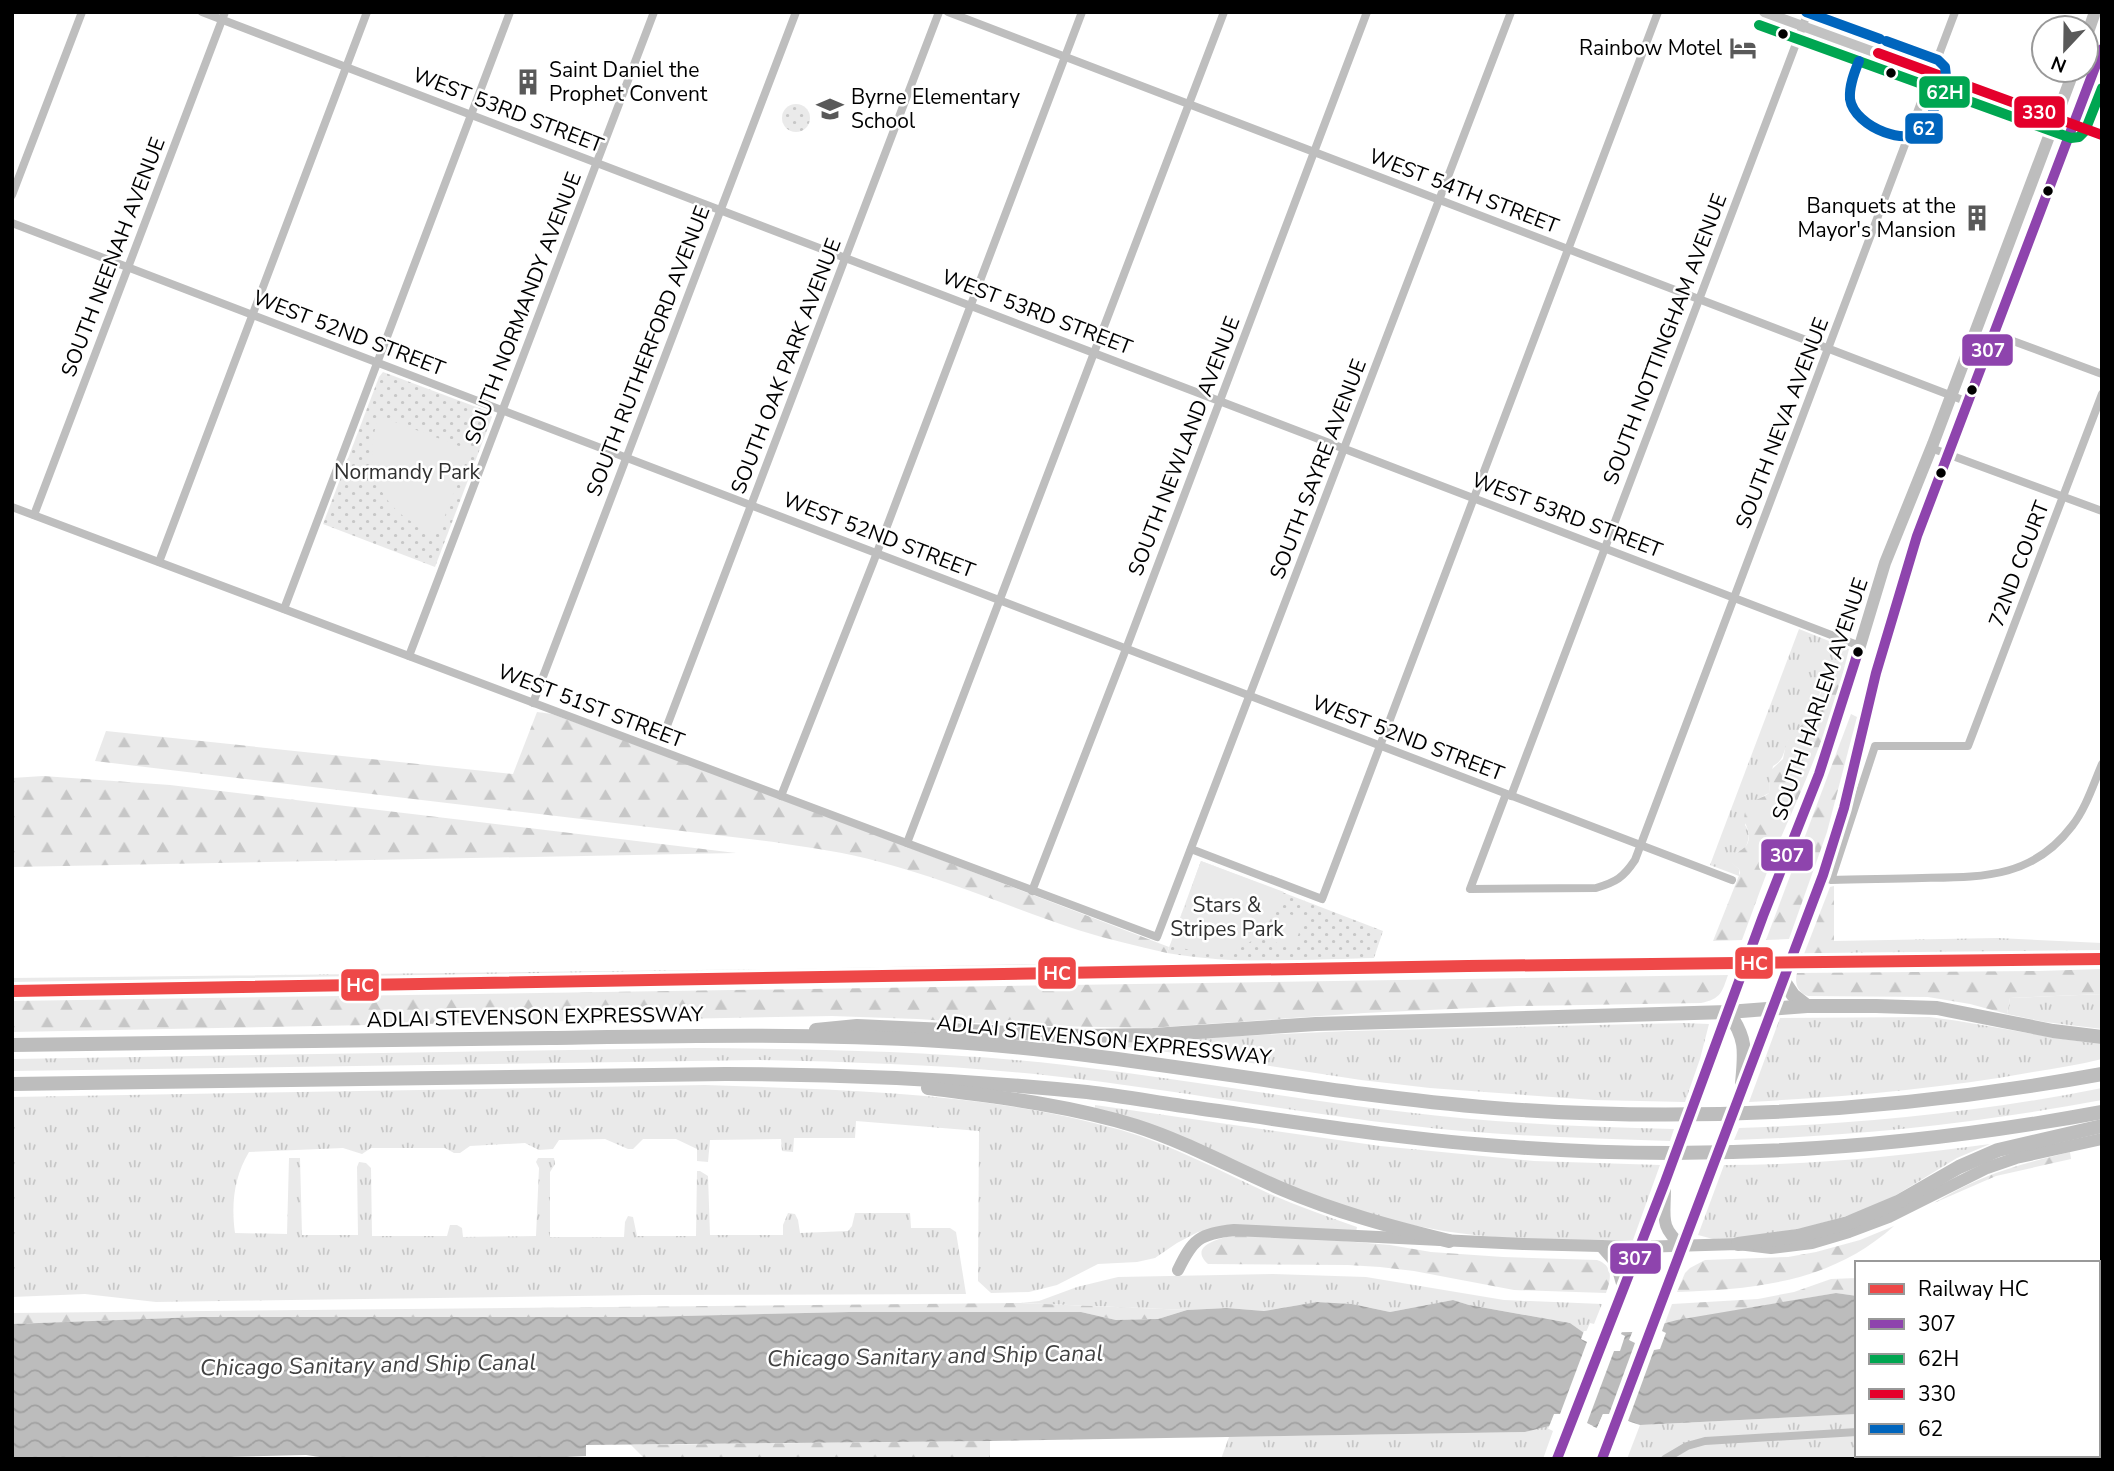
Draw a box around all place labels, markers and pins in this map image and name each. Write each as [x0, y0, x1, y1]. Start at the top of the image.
unlabelled marker [1776, 27, 1790, 41]
hotel icon: Rainbow Motel [1728, 33, 1758, 63]
place label: Rainbow Motel [1579, 34, 1723, 62]
place label: Saint Daniel the Prophet Convent [549, 56, 708, 108]
unlabelled marker [1884, 66, 1898, 80]
building icon: Saint Daniel the Prophet Convent [513, 67, 543, 97]
place label: Byrne Elementary School [851, 83, 1020, 135]
school or university icon: Byrne Elementary School [815, 94, 845, 124]
unlabelled marker [2041, 184, 2055, 198]
place label: Banquets at the Mayor's Mansion [1797, 192, 1956, 244]
building icon: Banquets at the Mayor's Mansion [1962, 203, 1992, 233]
unlabelled marker [1965, 383, 1979, 397]
unlabelled marker [1934, 466, 1948, 480]
unlabelled marker [1851, 645, 1865, 659]

